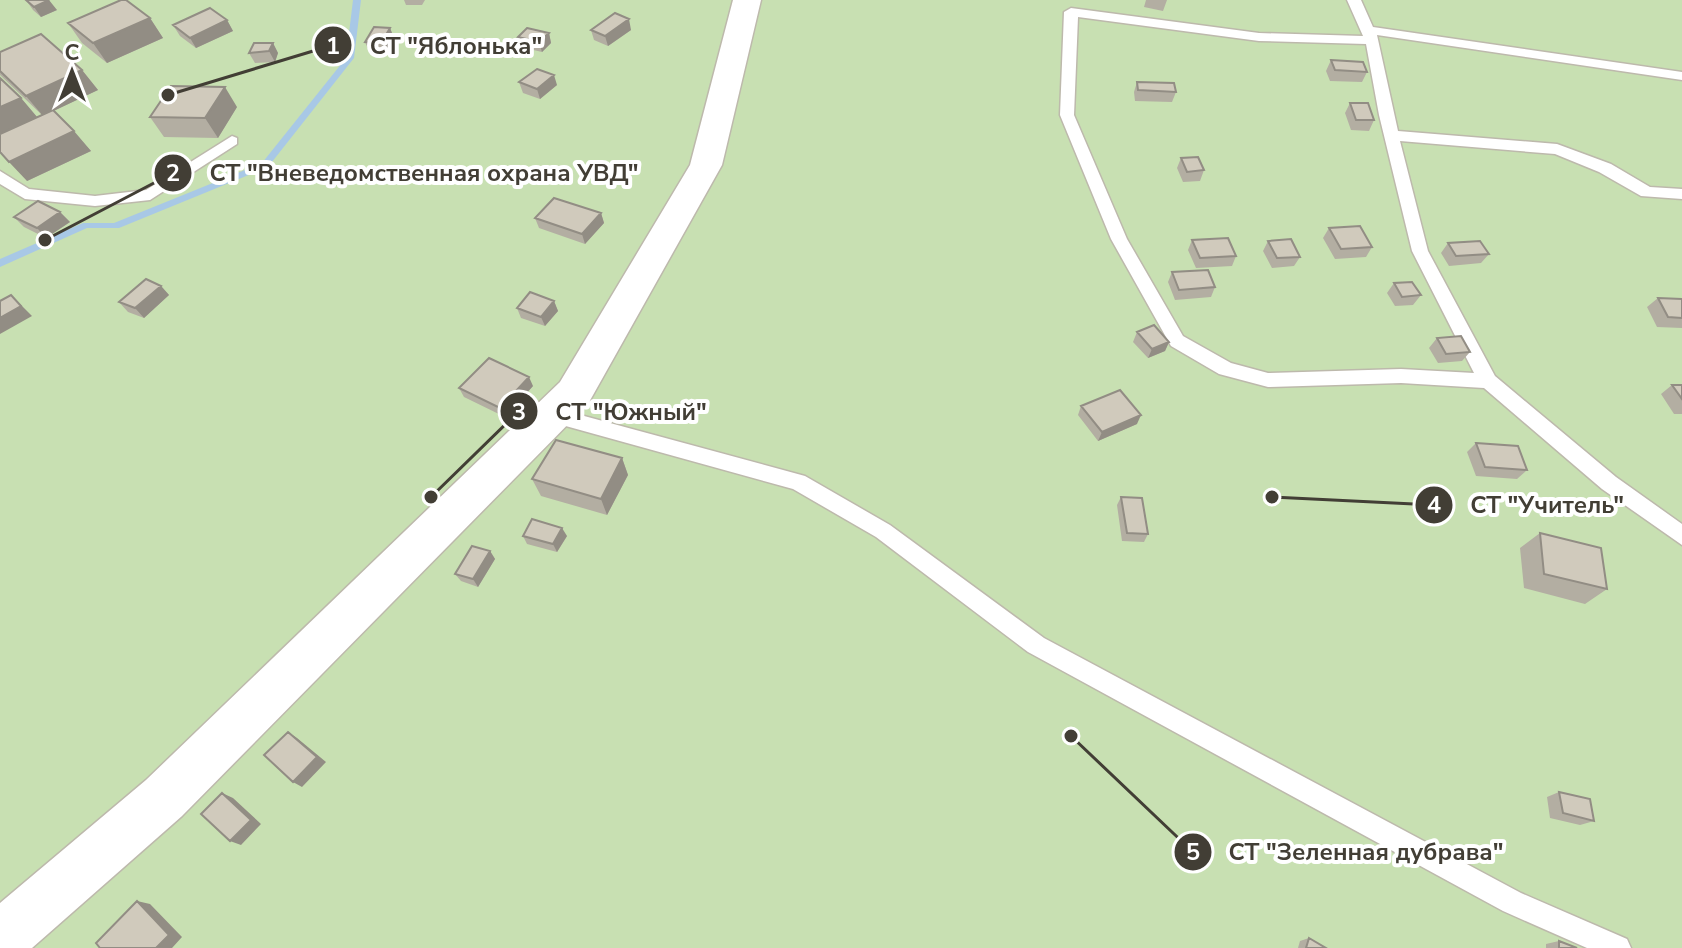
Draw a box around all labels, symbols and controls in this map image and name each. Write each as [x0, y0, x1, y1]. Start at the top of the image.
callout: СТ "Яблонька" [313, 21, 558, 69]
text: 1 [326, 30, 340, 62]
text: СТ "Яблонька" [370, 30, 542, 62]
north arrow [32, 32, 112, 112]
text: С [65, 38, 80, 68]
callout: СТ "Вневедомственная охрана УВД" [153, 149, 654, 197]
text: 2 [166, 157, 180, 189]
text: СТ "Вневедомственная охрана УВД" [209, 157, 639, 189]
callout: СТ "Южный" [499, 387, 723, 435]
text: 3 [512, 396, 526, 428]
text: СТ "Южный" [555, 396, 707, 428]
callout: СТ "Учитель" [1414, 481, 1640, 529]
text: 4 [1427, 489, 1441, 521]
text: СТ "Учитель" [1470, 489, 1624, 521]
callout: СТ "Зеленная дубрава" [1173, 828, 1520, 876]
text: 5 [1186, 836, 1200, 868]
text: СТ "Зеленная дубрава" [1229, 836, 1503, 868]

